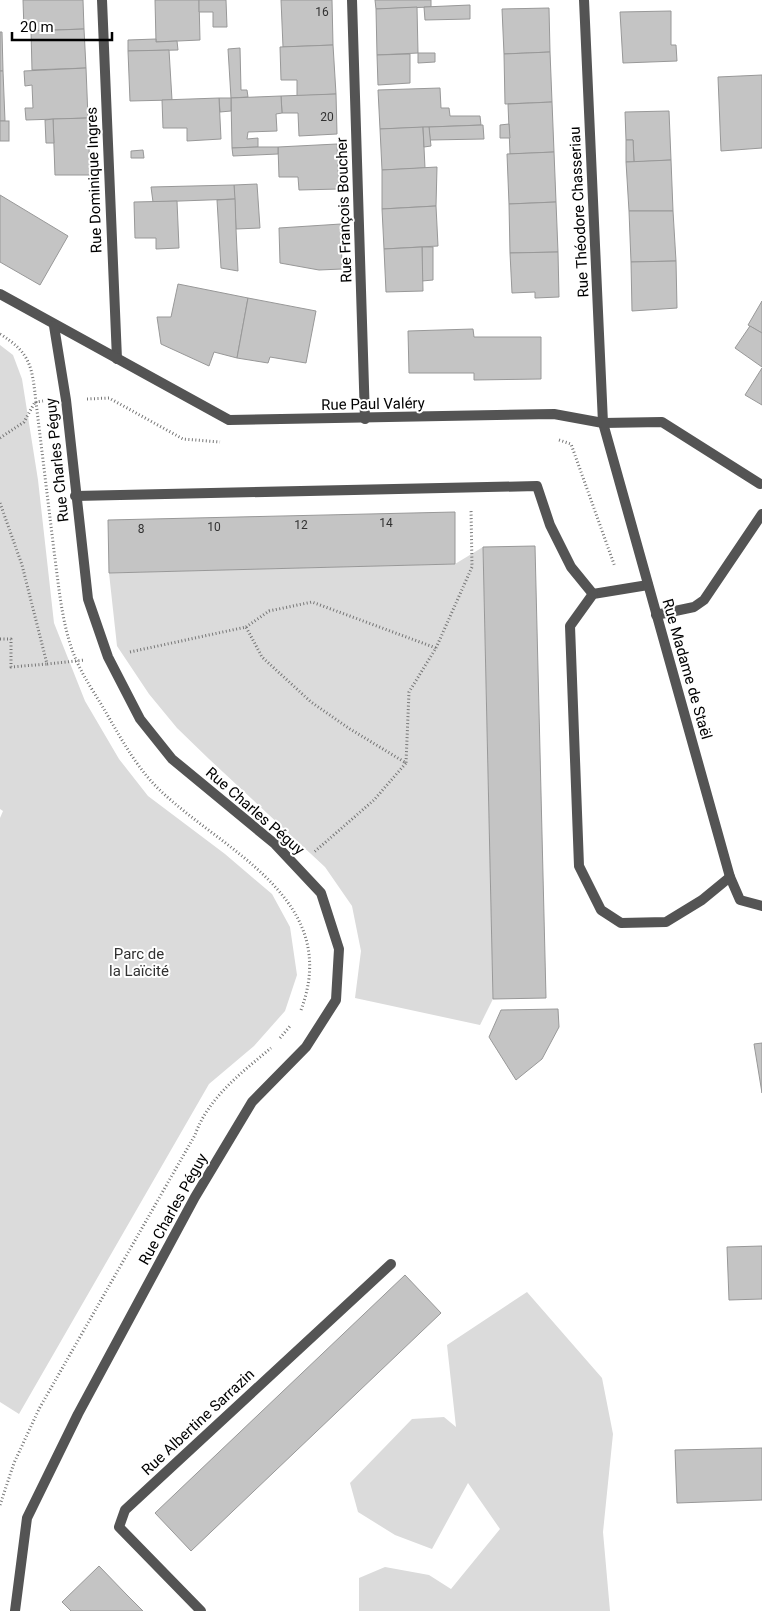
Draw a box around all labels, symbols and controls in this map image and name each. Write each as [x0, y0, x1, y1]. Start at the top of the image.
house number: 16 [315, 5, 329, 19]
scale bar [12, 10, 112, 42]
text: 20 m [20, 18, 54, 36]
street label: Rue Dominique Ingres [82, 107, 106, 253]
house number: 20 [320, 110, 334, 124]
street label: Rue Théodore Chasseriau [566, 126, 592, 298]
street label: Rue François Boucher [332, 137, 356, 283]
street label: Rue Paul Valéry [321, 394, 425, 414]
street label: Rue Charles Péguy [42, 397, 72, 523]
house number: 14 [379, 516, 393, 530]
house number: 12 [294, 518, 308, 532]
house number: 10 [207, 520, 221, 534]
house number: 8 [138, 522, 145, 536]
street label: Rue Madame de Staël [658, 597, 716, 741]
street label: Rue Charles Péguy [202, 763, 308, 859]
park label: Parc de la Laïcité [109, 945, 169, 980]
street label: Rue Charles Péguy [135, 1150, 211, 1268]
street label: Rue Albertine Sarrazin [138, 1365, 258, 1479]

